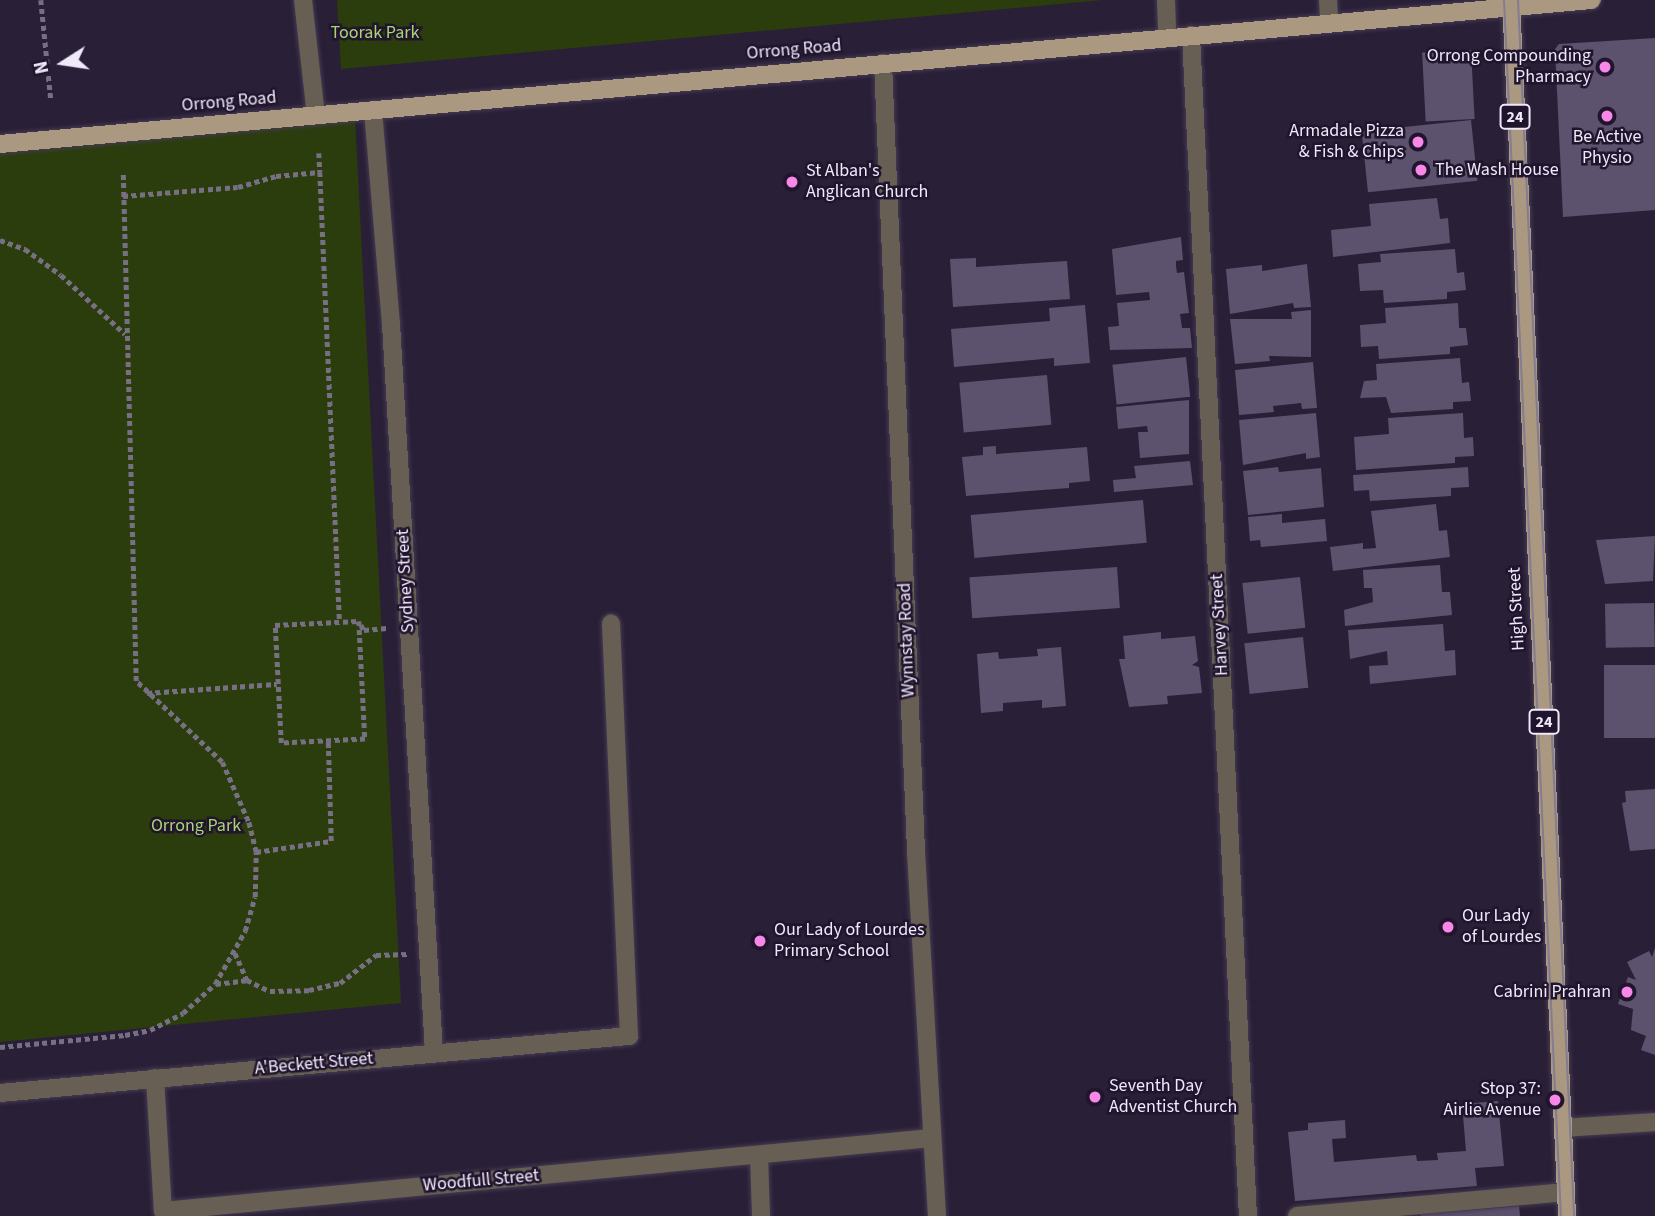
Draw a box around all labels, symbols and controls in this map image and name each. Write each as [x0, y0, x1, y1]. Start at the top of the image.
park label: Toorak Park [330, 22, 420, 44]
north arrow [28, 28, 98, 98]
street label: Orrong Road [746, 35, 842, 65]
place label: Orrong Compounding Pharmacy [1427, 46, 1591, 88]
text: N [27, 58, 56, 76]
marker: Orrong Compounding Pharmacy [1597, 59, 1613, 75]
street label: Orrong Road [181, 87, 277, 117]
road number: 24 [1499, 105, 1531, 130]
marker: Be Active Physio [1599, 108, 1615, 124]
place label: Armadale Pizza & Fish & Chips [1289, 121, 1404, 164]
place label: Be Active Physio [1573, 127, 1641, 170]
marker: Armadale Pizza & Fish & Chips [1410, 134, 1426, 150]
place label: The Wash House [1435, 159, 1559, 181]
place label: St Alban's Anglican Church [806, 161, 928, 204]
marker: The Wash House [1413, 162, 1429, 178]
marker: St Alban's Anglican Church [784, 174, 800, 190]
street label: Sydney Street [392, 529, 420, 633]
street label: High Street [1504, 567, 1530, 651]
street label: Harvey Street [1207, 574, 1233, 676]
street label: Wynnstay Road [894, 582, 920, 698]
road number: 24 [1528, 709, 1560, 734]
park label: Orrong Park [151, 815, 241, 837]
place label: Our Lady of Lourdes [1462, 906, 1541, 948]
marker: Our Lady of Lourdes [1440, 919, 1456, 935]
place label: Our Lady of Lourdes Primary School [774, 920, 925, 962]
marker: Our Lady of Lourdes Primary School [752, 933, 768, 949]
place label: Cabrini Prahran [1494, 981, 1611, 1003]
marker: Cabrini Prahran [1617, 982, 1637, 1002]
street label: A'Beckett Street [254, 1048, 374, 1080]
place label: Seventh Day Adventist Church [1109, 1076, 1237, 1118]
place label: Stop 37: Airlie Avenue [1444, 1079, 1541, 1122]
marker: Seventh Day Adventist Church [1087, 1089, 1103, 1105]
marker: Stop 37: Airlie Avenue [1547, 1092, 1563, 1108]
street label: Woodfull Street [422, 1165, 540, 1197]

